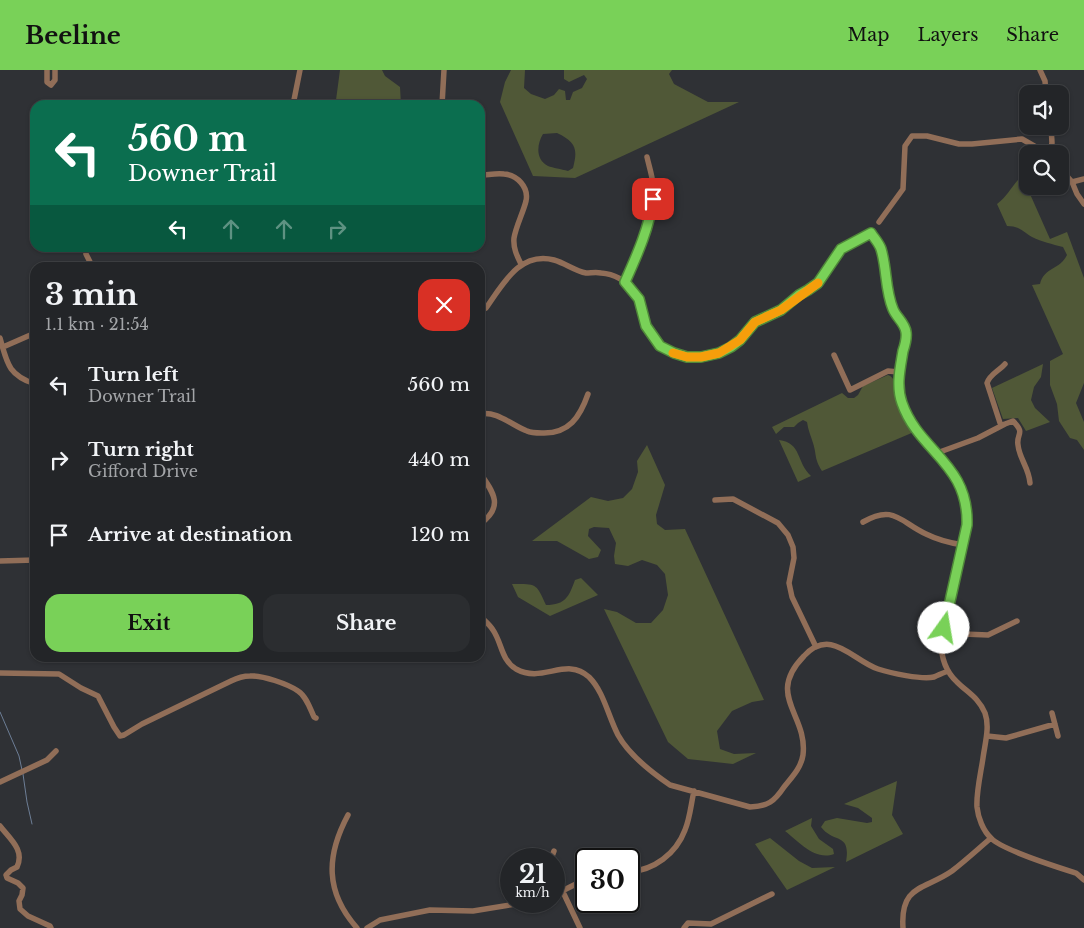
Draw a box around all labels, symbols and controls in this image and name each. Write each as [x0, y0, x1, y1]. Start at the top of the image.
text: Beeline [25, 21, 121, 50]
text: Map [848, 24, 889, 46]
text: Layers [917, 24, 978, 46]
text: Share [1006, 24, 1059, 46]
map controls [1019, 85, 1069, 195]
button: sound [1019, 85, 1069, 135]
text: 560 m [128, 117, 247, 160]
icon: left [45, 120, 110, 185]
button: search [1019, 145, 1069, 195]
text: Downer Trail [128, 160, 277, 187]
pin [632, 178, 674, 220]
icon: arrive [639, 185, 667, 213]
icon: left [164, 215, 192, 243]
icon: ahead [217, 215, 245, 243]
icon: ahead [270, 215, 298, 243]
icon: right [323, 215, 351, 243]
text: 3 min [45, 276, 138, 313]
button: close [418, 279, 470, 331]
text: 1.1 km · 21:54 [45, 314, 149, 334]
text: Turn left [88, 363, 179, 386]
icon: left [45, 371, 73, 399]
text: 560 m [408, 373, 470, 396]
text: Downer Trail [88, 386, 196, 406]
text: Turn right [88, 438, 194, 461]
icon: right [45, 446, 73, 474]
text: 440 m [408, 448, 470, 471]
text: Gifford Drive [88, 461, 198, 481]
icon: arrive [45, 521, 73, 549]
text: Arrive at destination [88, 523, 292, 546]
text: 120 m [410, 523, 470, 546]
button: Exit [45, 594, 253, 652]
button: Share [263, 594, 470, 652]
position arrow [917, 601, 969, 653]
speed limit sign: 30 [575, 848, 640, 913]
text: 21 [519, 859, 546, 890]
text: km/h [515, 885, 550, 900]

